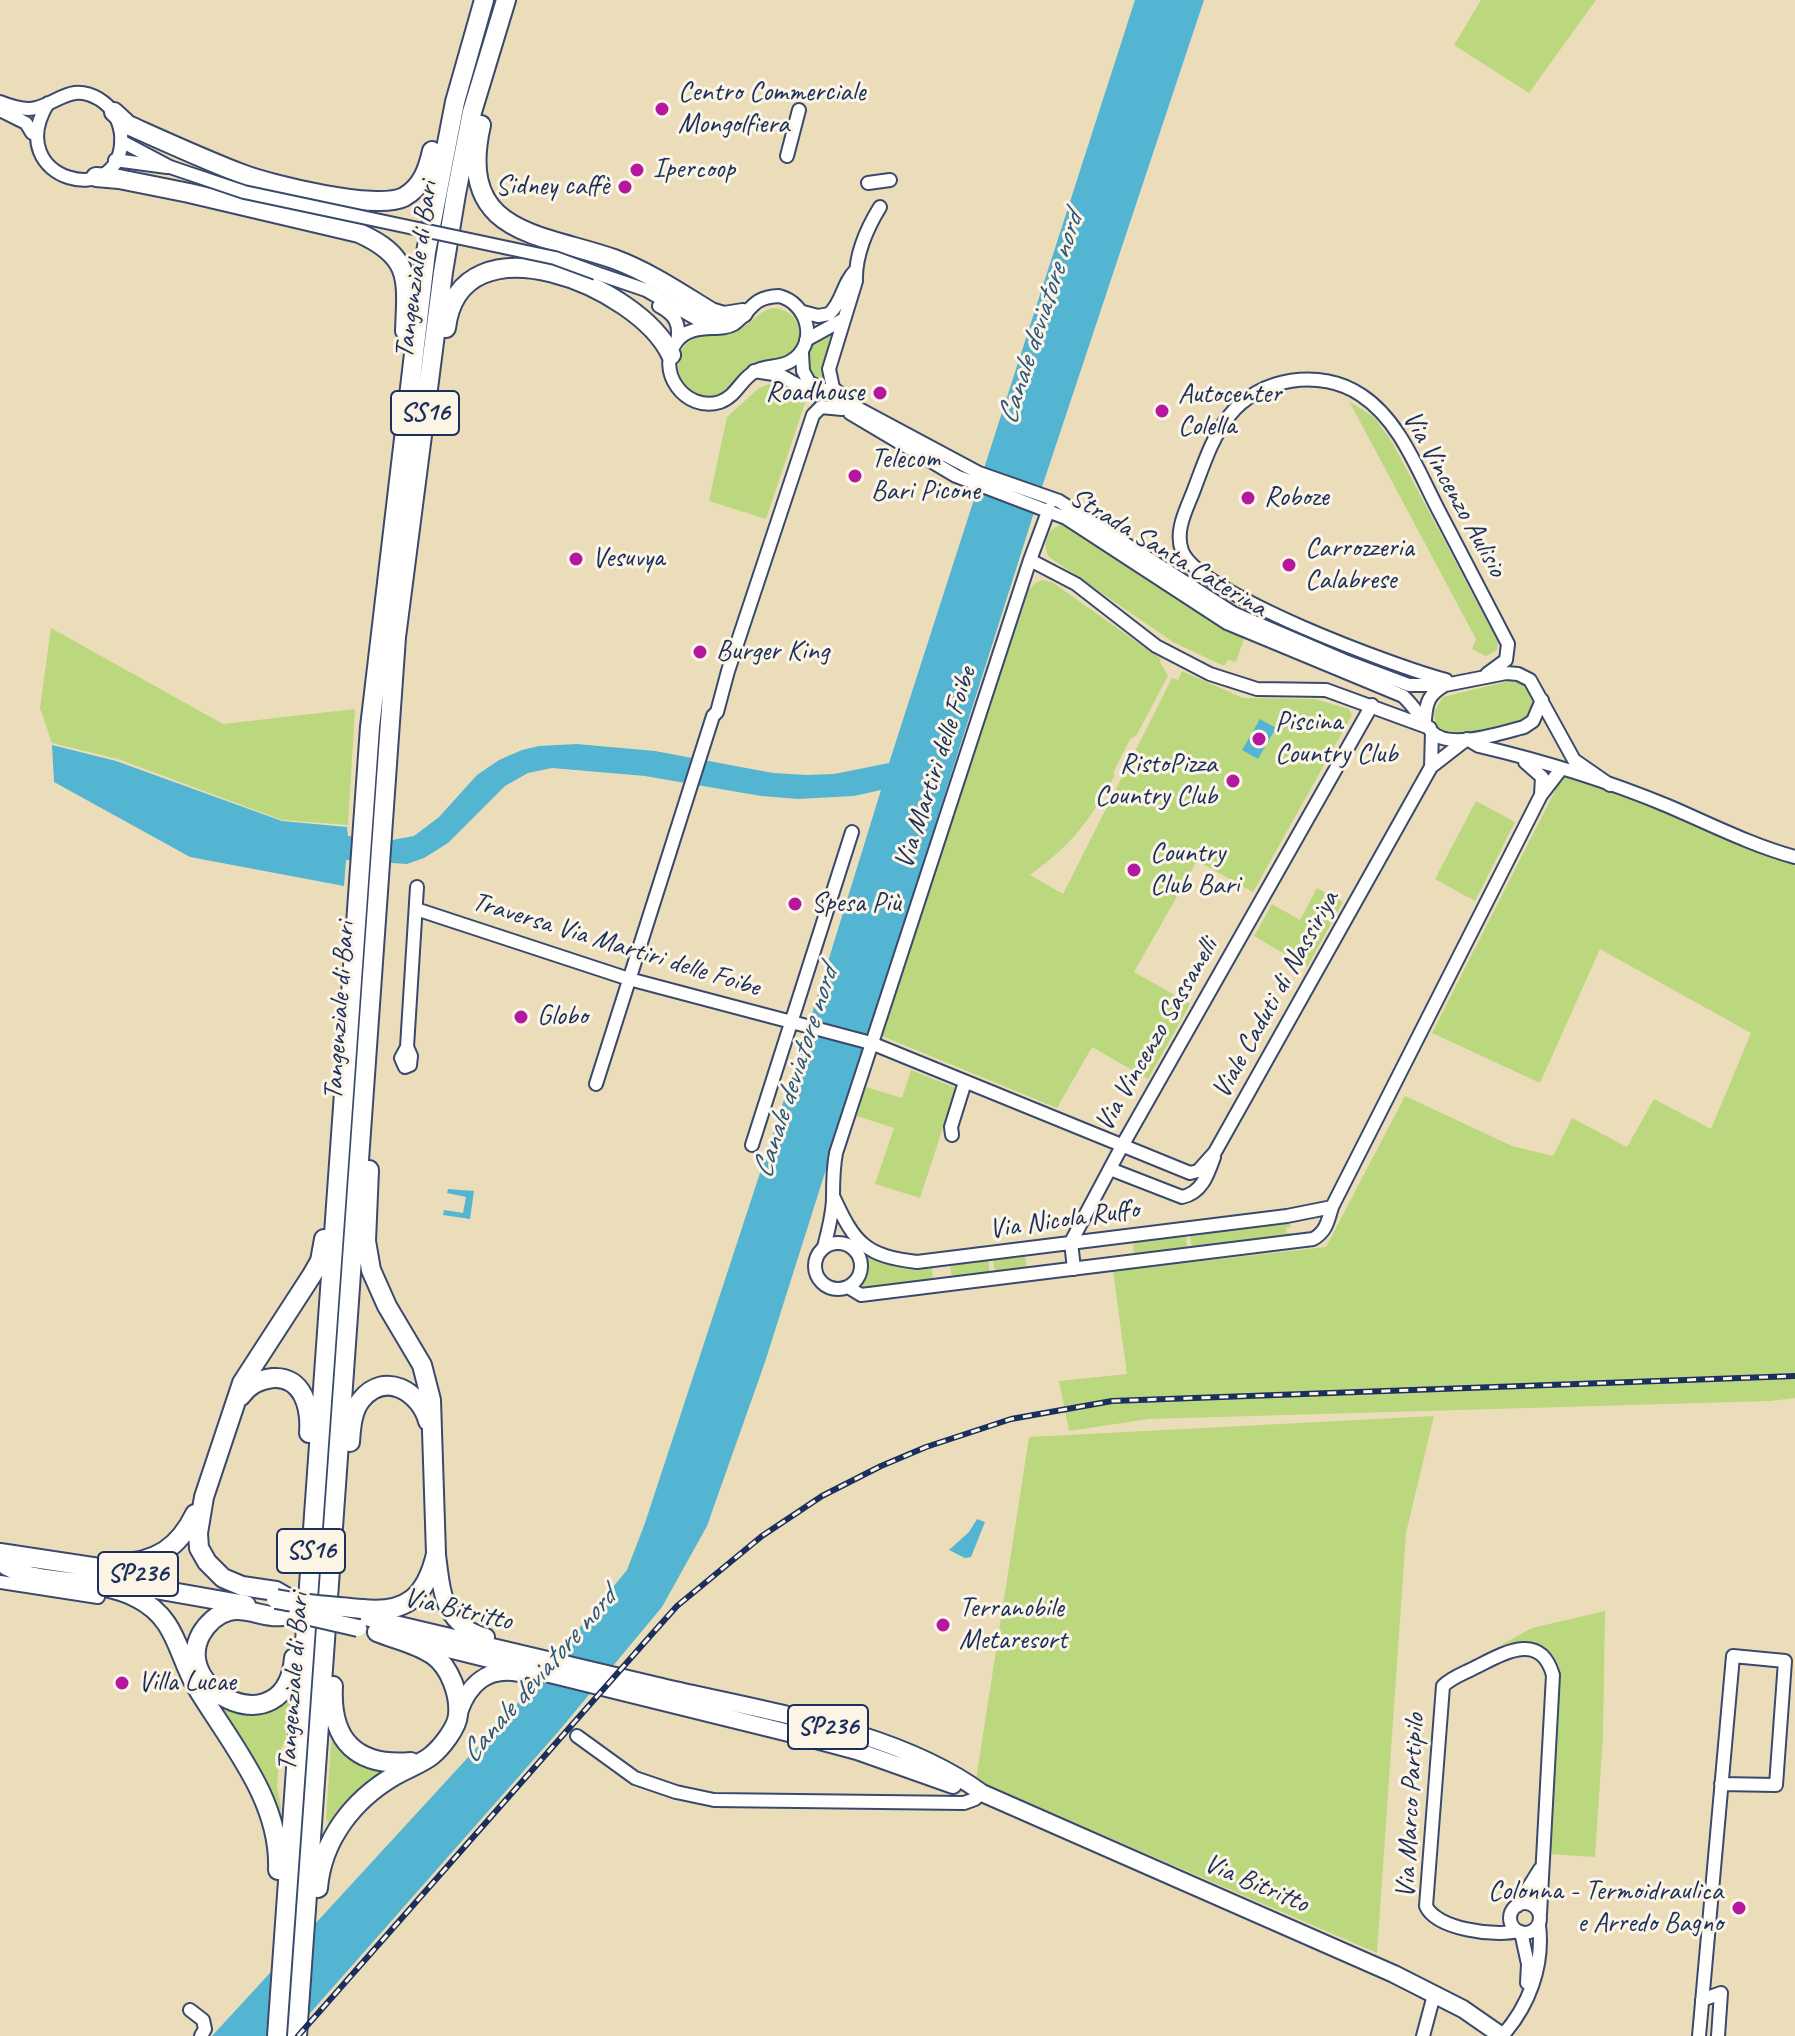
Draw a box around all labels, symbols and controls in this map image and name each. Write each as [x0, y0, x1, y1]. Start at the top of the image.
place label: Centro Commerciale Mongolfiera [678, 76, 865, 142]
marker: Centro Commerciale Mongolfiera [653, 100, 671, 118]
place label: Ipercoop [653, 153, 735, 187]
marker: Ipercoop [628, 161, 646, 179]
place label: Sidney caffè [495, 170, 609, 204]
marker: Sidney caffè [616, 178, 634, 196]
street label: Tangenziale di Bari [388, 179, 446, 361]
water label: Canale deviatore nord [990, 209, 1092, 429]
place label: Roadhouse [766, 376, 864, 410]
place label: Autocenter Colella [1178, 378, 1281, 444]
marker: Roadhouse [871, 384, 889, 402]
road number: SS16 [391, 391, 459, 435]
marker: Autocenter Colella [1153, 402, 1171, 420]
street label: Via Vincenzo Aulisio [1395, 405, 1513, 583]
place label: Telecom Bari Picone [871, 443, 980, 509]
marker: Telecom Bari Picone [846, 467, 864, 485]
street label: Strada Santa Caterina [1063, 481, 1273, 625]
place label: Roboze [1264, 481, 1329, 515]
marker: Roboze [1239, 489, 1257, 507]
place label: Carrozzeria Calabrese [1305, 532, 1414, 598]
place label: Vesuvya [592, 542, 664, 576]
marker: Vesuvya [567, 550, 585, 568]
marker: Carrozzeria Calabrese [1280, 556, 1298, 574]
place label: Burger King [716, 635, 829, 669]
marker: Burger King [691, 643, 709, 661]
street label: Via Martiri delle Foibe [888, 663, 984, 873]
place label: Piscina Country Club [1275, 706, 1397, 772]
marker: Piscina Country Club [1250, 730, 1268, 748]
place label: RistoPizza Country Club [1095, 748, 1217, 814]
marker: RistoPizza Country Club [1224, 772, 1242, 790]
place label: Country Club Bari [1150, 837, 1240, 903]
marker: Country Club Bari [1125, 861, 1143, 879]
street label: Traversa Via Martiri delle Foibe [468, 885, 764, 1005]
street label: Viale Caduti di Nassiriya [1205, 885, 1347, 1105]
place label: Spesa Più [811, 887, 901, 921]
marker: Spesa Più [786, 895, 804, 913]
street label: Tangenziale di Bari [317, 921, 363, 1101]
street label: Via Vincenzo Sassanelli [1088, 932, 1226, 1138]
water label: Canale deviatore nord [745, 963, 847, 1183]
place label: Globo [537, 1000, 588, 1034]
marker: Globo [512, 1008, 530, 1026]
street label: Via Nicola Ruffo [987, 1193, 1141, 1247]
road number: SS16 [277, 1529, 345, 1573]
road number: SP236 [98, 1552, 178, 1596]
street label: Via Bitritto [401, 1581, 515, 1639]
water label: Canale deviatore nord [453, 1581, 625, 1771]
street label: Tangenziale di Bari [271, 1592, 317, 1772]
place label: Terranobile Metaresort [959, 1592, 1067, 1658]
marker: Terranobile Metaresort [934, 1616, 952, 1634]
place label: Villa Lucae [138, 1666, 236, 1700]
marker: Villa Lucae [113, 1674, 131, 1692]
road number: SP236 [788, 1705, 868, 1749]
street label: Via Marco Partipilo [1389, 1713, 1433, 1899]
street label: Via Bitritto [1199, 1847, 1313, 1921]
place label: Colonna - Termoidraulica e Arredo Bagno [1488, 1875, 1723, 1941]
marker: Colonna - Termoidraulica e Arredo Bagno [1730, 1899, 1748, 1917]

